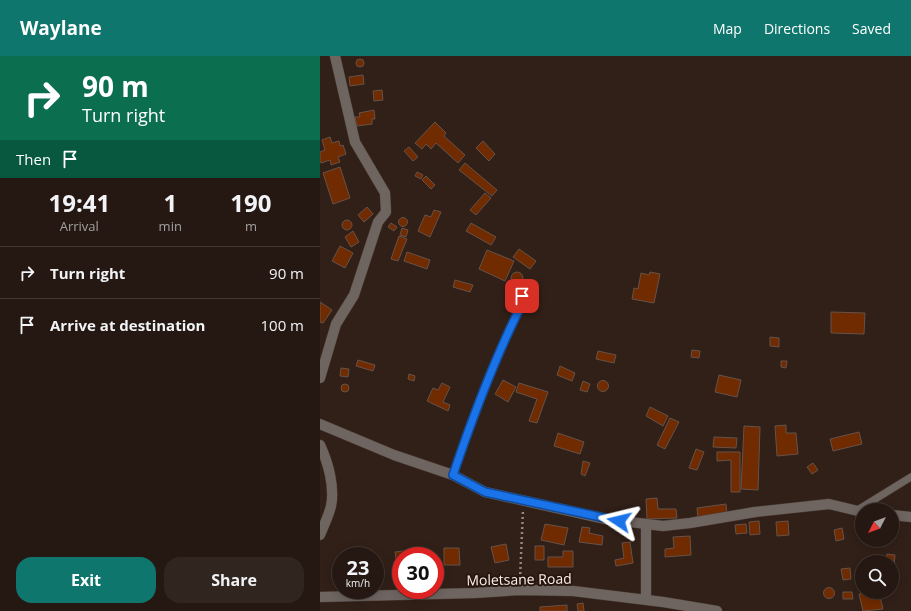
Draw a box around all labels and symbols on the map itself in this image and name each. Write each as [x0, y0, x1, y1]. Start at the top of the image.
pin [505, 279, 539, 313]
position arrow [598, 500, 640, 542]
north arrow [855, 503, 899, 547]
speed limit sign: 30 [392, 547, 444, 599]
street label: Moletsane Road [466, 569, 572, 589]

